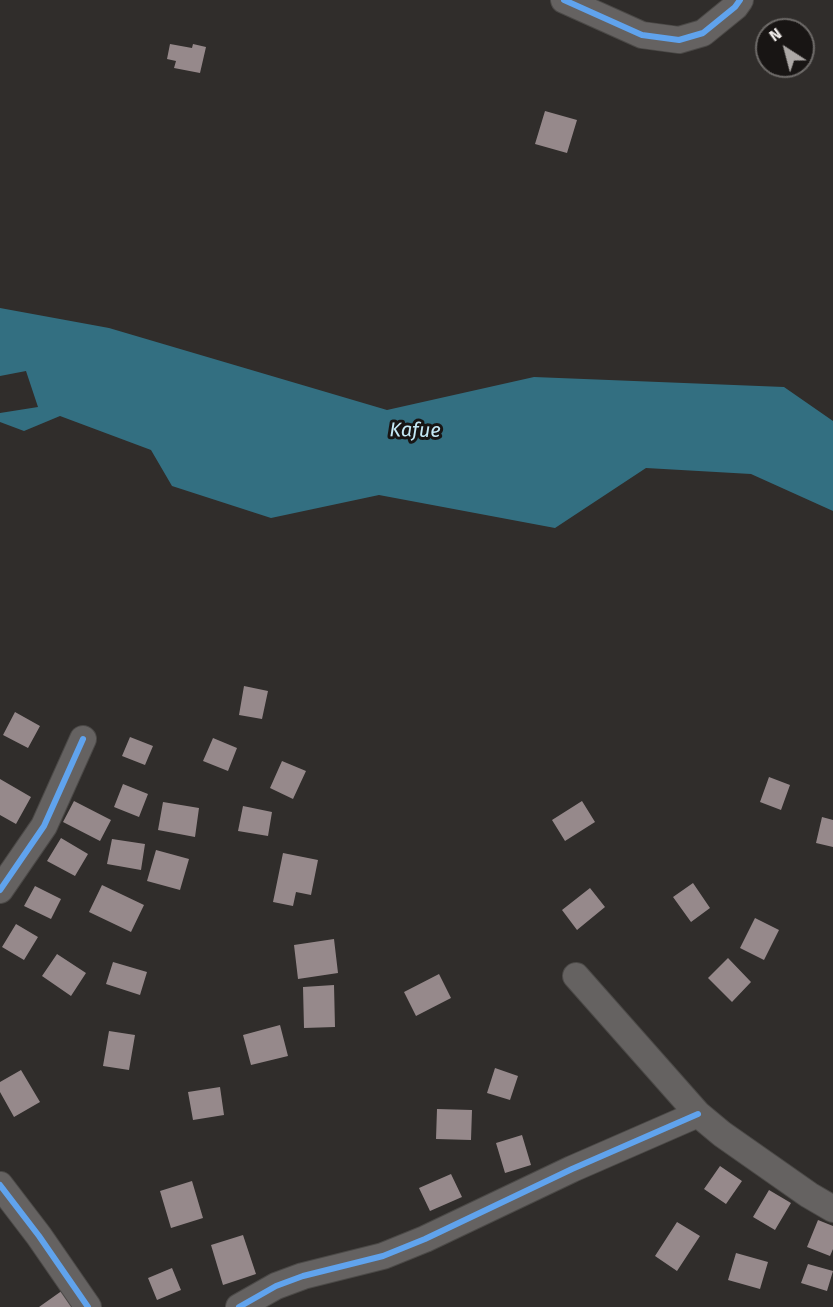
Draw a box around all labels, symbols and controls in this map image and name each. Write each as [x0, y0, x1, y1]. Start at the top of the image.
north arrow [755, 18, 815, 78]
text: N [765, 24, 785, 45]
water label: Kafue [389, 419, 441, 443]

